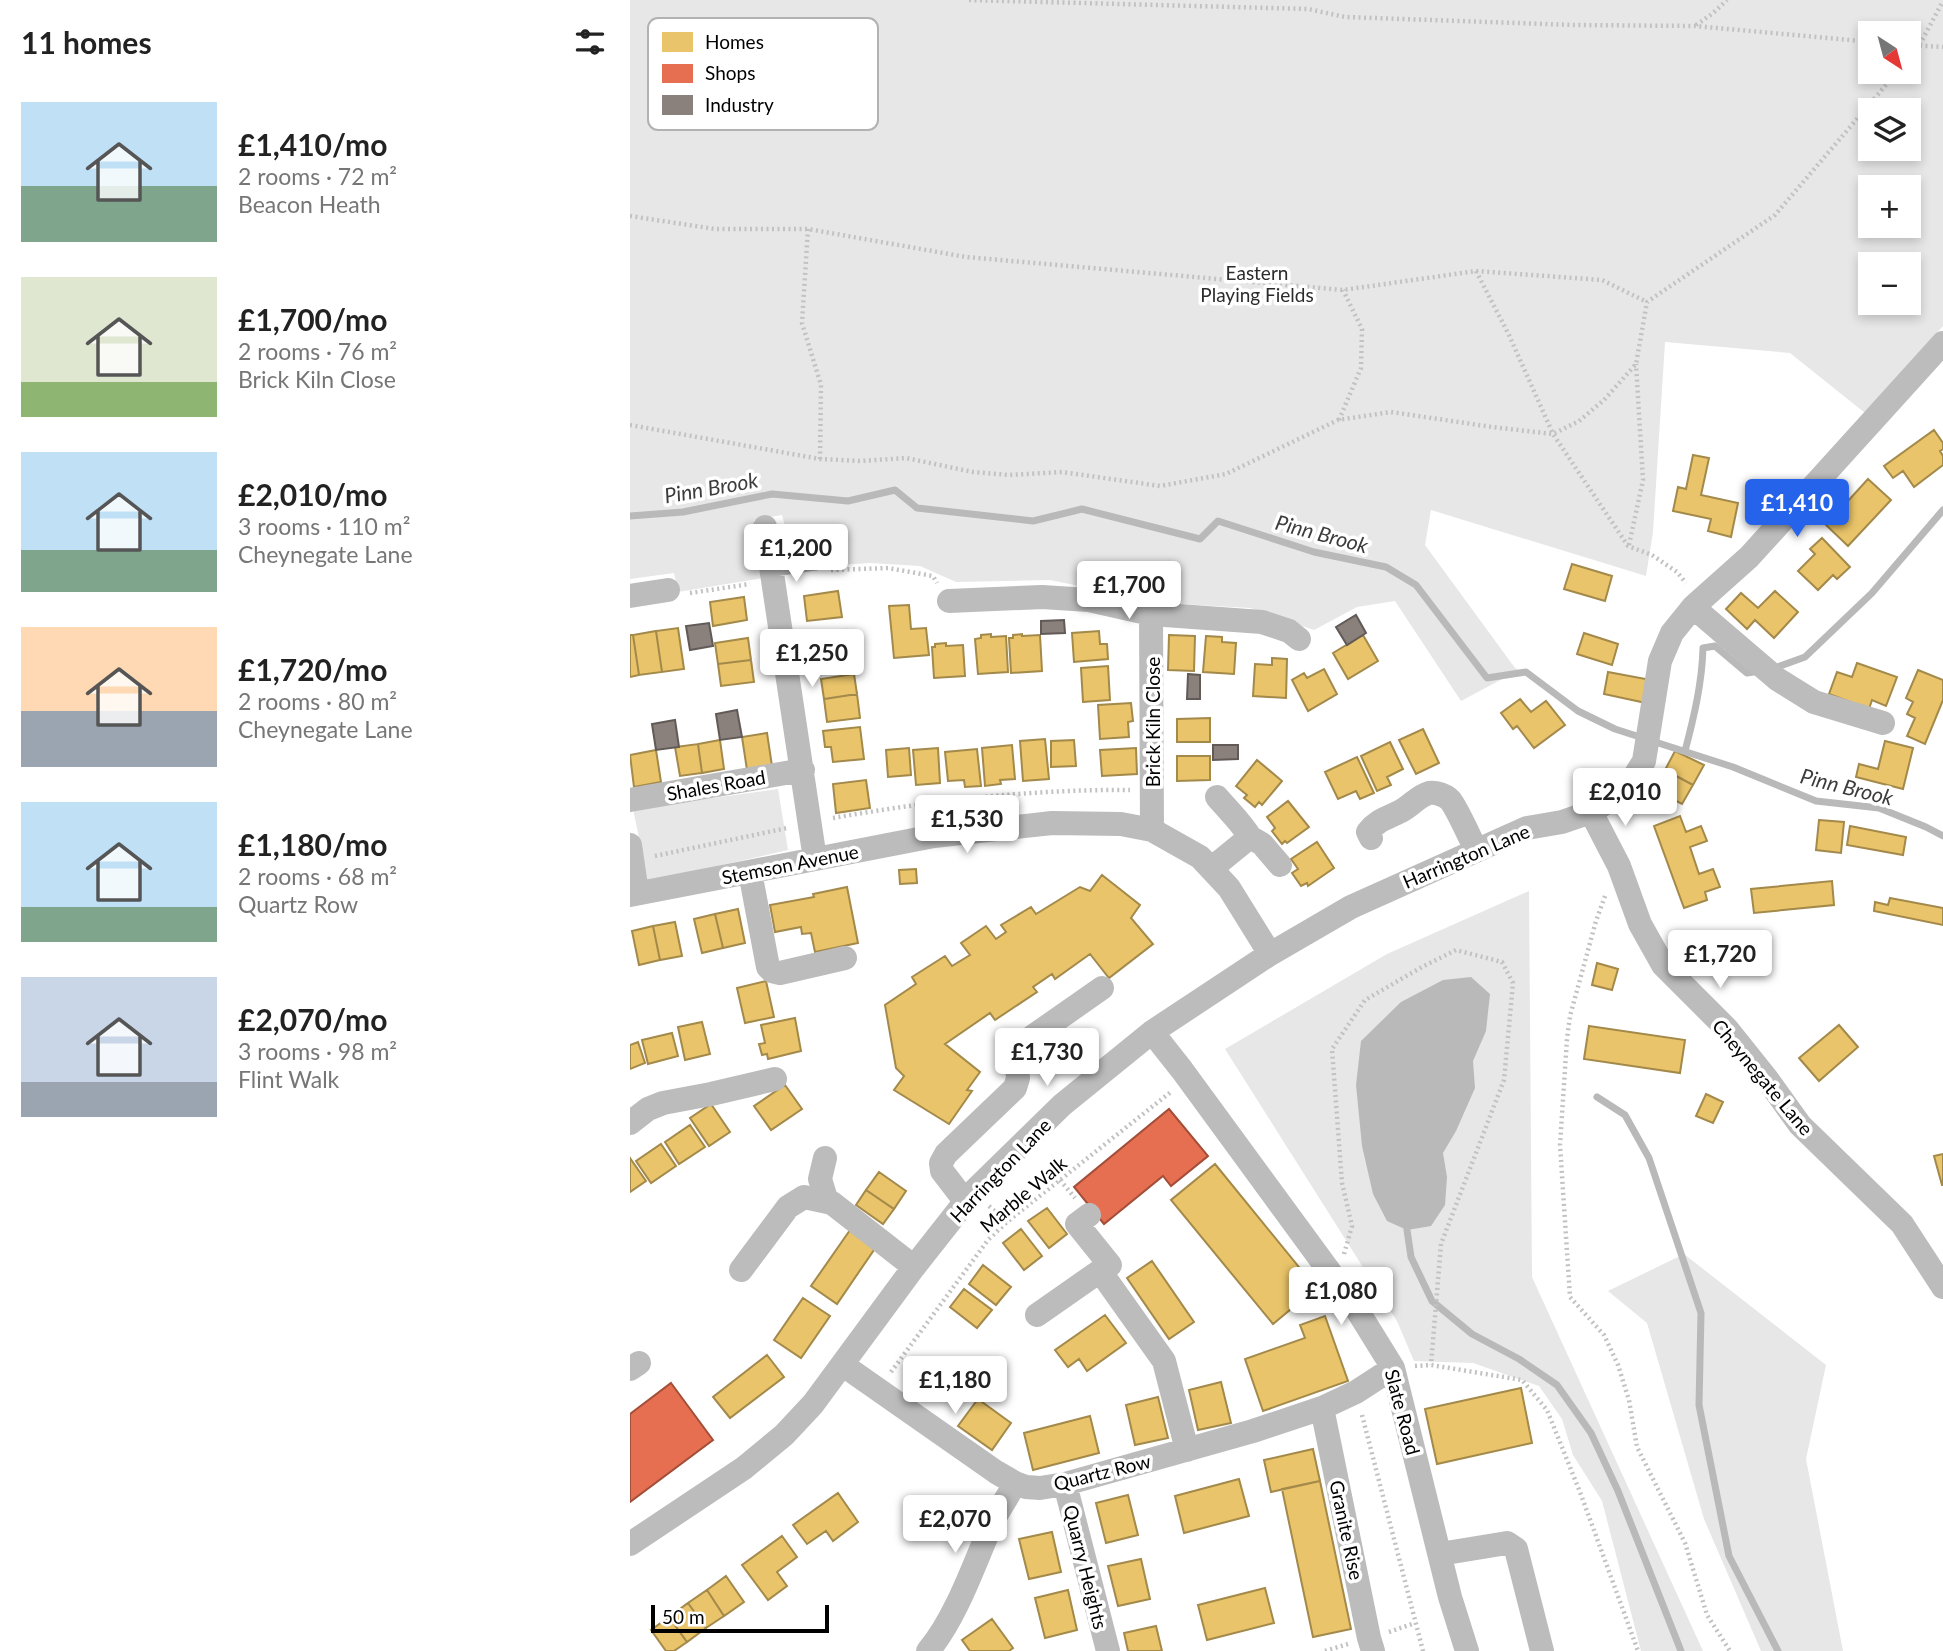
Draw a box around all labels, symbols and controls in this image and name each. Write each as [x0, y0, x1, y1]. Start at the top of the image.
legend [648, 18, 878, 130]
north arrow [1858, 21, 1922, 84]
map controls [1858, 21, 1921, 315]
icon: filters [571, 23, 609, 61]
text: 11 homes [21, 24, 152, 60]
text: Homes [705, 30, 764, 53]
text: Shops [705, 61, 755, 84]
text: Industry [705, 93, 774, 116]
button: layers [1858, 98, 1921, 161]
text: £1,410/mo [238, 126, 387, 162]
icon: home [77, 130, 161, 214]
text: 2 rooms · 72 m² [238, 162, 397, 190]
button: + [1858, 175, 1921, 238]
text: Beacon Heath [238, 190, 381, 218]
button: − [1858, 252, 1921, 315]
park label: Eastern Playing Fields [1200, 261, 1314, 306]
text: £1,700/mo [238, 301, 387, 337]
icon: home [77, 305, 161, 389]
text: 2 rooms · 76 m² [238, 337, 397, 365]
text: Brick Kiln Close [238, 365, 396, 393]
water label: Pinn Brook [662, 466, 761, 508]
text: £2,010/mo [238, 476, 387, 512]
icon: home [77, 480, 161, 564]
pin: £1,410 [1740, 480, 1854, 539]
text: £1,410 [1761, 488, 1833, 516]
water label: Pinn Brook [1273, 509, 1372, 558]
text: 3 rooms · 110 m² [238, 512, 410, 540]
pin: £1,200 [739, 524, 853, 584]
text: £1,200 [760, 533, 832, 561]
text: Cheynegate Lane [238, 540, 413, 568]
pin: £1,700 [1072, 562, 1186, 621]
text: £1,700 [1093, 570, 1165, 598]
pin: £1,250 [755, 630, 869, 689]
text: £1,250 [776, 638, 848, 666]
text: £1,720/mo [238, 651, 387, 687]
icon: home [77, 655, 161, 739]
street label: Brick Kiln Close [1141, 657, 1164, 787]
text: 2 rooms · 80 m² [238, 687, 397, 715]
text: Cheynegate Lane [238, 715, 413, 743]
water label: Pinn Brook [1798, 762, 1897, 810]
street label: Shales Road [665, 765, 767, 805]
pin: £2,010 [1568, 768, 1682, 828]
text: £2,010 [1589, 777, 1661, 805]
pin: £1,530 [910, 796, 1024, 855]
text: £1,530 [931, 804, 1003, 832]
street label: Harrington Lane [1399, 819, 1533, 893]
text: £1,180/mo [238, 826, 387, 862]
icon: home [77, 830, 161, 914]
street label: Stemson Avenue [720, 839, 860, 889]
text: 2 rooms · 68 m² [238, 862, 397, 890]
text: Quartz Row [238, 890, 358, 918]
pin: £1,720 [1663, 930, 1777, 990]
text: £1,720 [1684, 939, 1756, 967]
text: £2,070/mo [238, 1001, 387, 1037]
icon: home [77, 1005, 161, 1089]
street label: Cheynegate Lane [1708, 1014, 1818, 1140]
pin: £1,730 [990, 1028, 1104, 1088]
text: 3 rooms · 98 m² [238, 1037, 397, 1065]
text: £1,730 [1011, 1037, 1083, 1065]
text: Flint Walk [238, 1065, 339, 1093]
street label: Harrington Lane [945, 1113, 1055, 1227]
street label: Marble Walk [975, 1151, 1071, 1237]
pin: £1,080 [1284, 1268, 1398, 1327]
text: £1,080 [1305, 1276, 1377, 1304]
pin: £1,180 [898, 1356, 1012, 1416]
text: £1,180 [919, 1365, 991, 1393]
street label: Slate Road [1381, 1367, 1425, 1457]
street label: Quartz Row [1051, 1449, 1153, 1495]
street label: Granite Rise [1325, 1478, 1369, 1582]
pin: £2,070 [898, 1496, 1012, 1555]
street label: Quarry Heights [1059, 1502, 1113, 1632]
text: £2,070 [919, 1504, 991, 1532]
scale bar [651, 1602, 830, 1634]
text: 50 m [662, 1605, 705, 1628]

